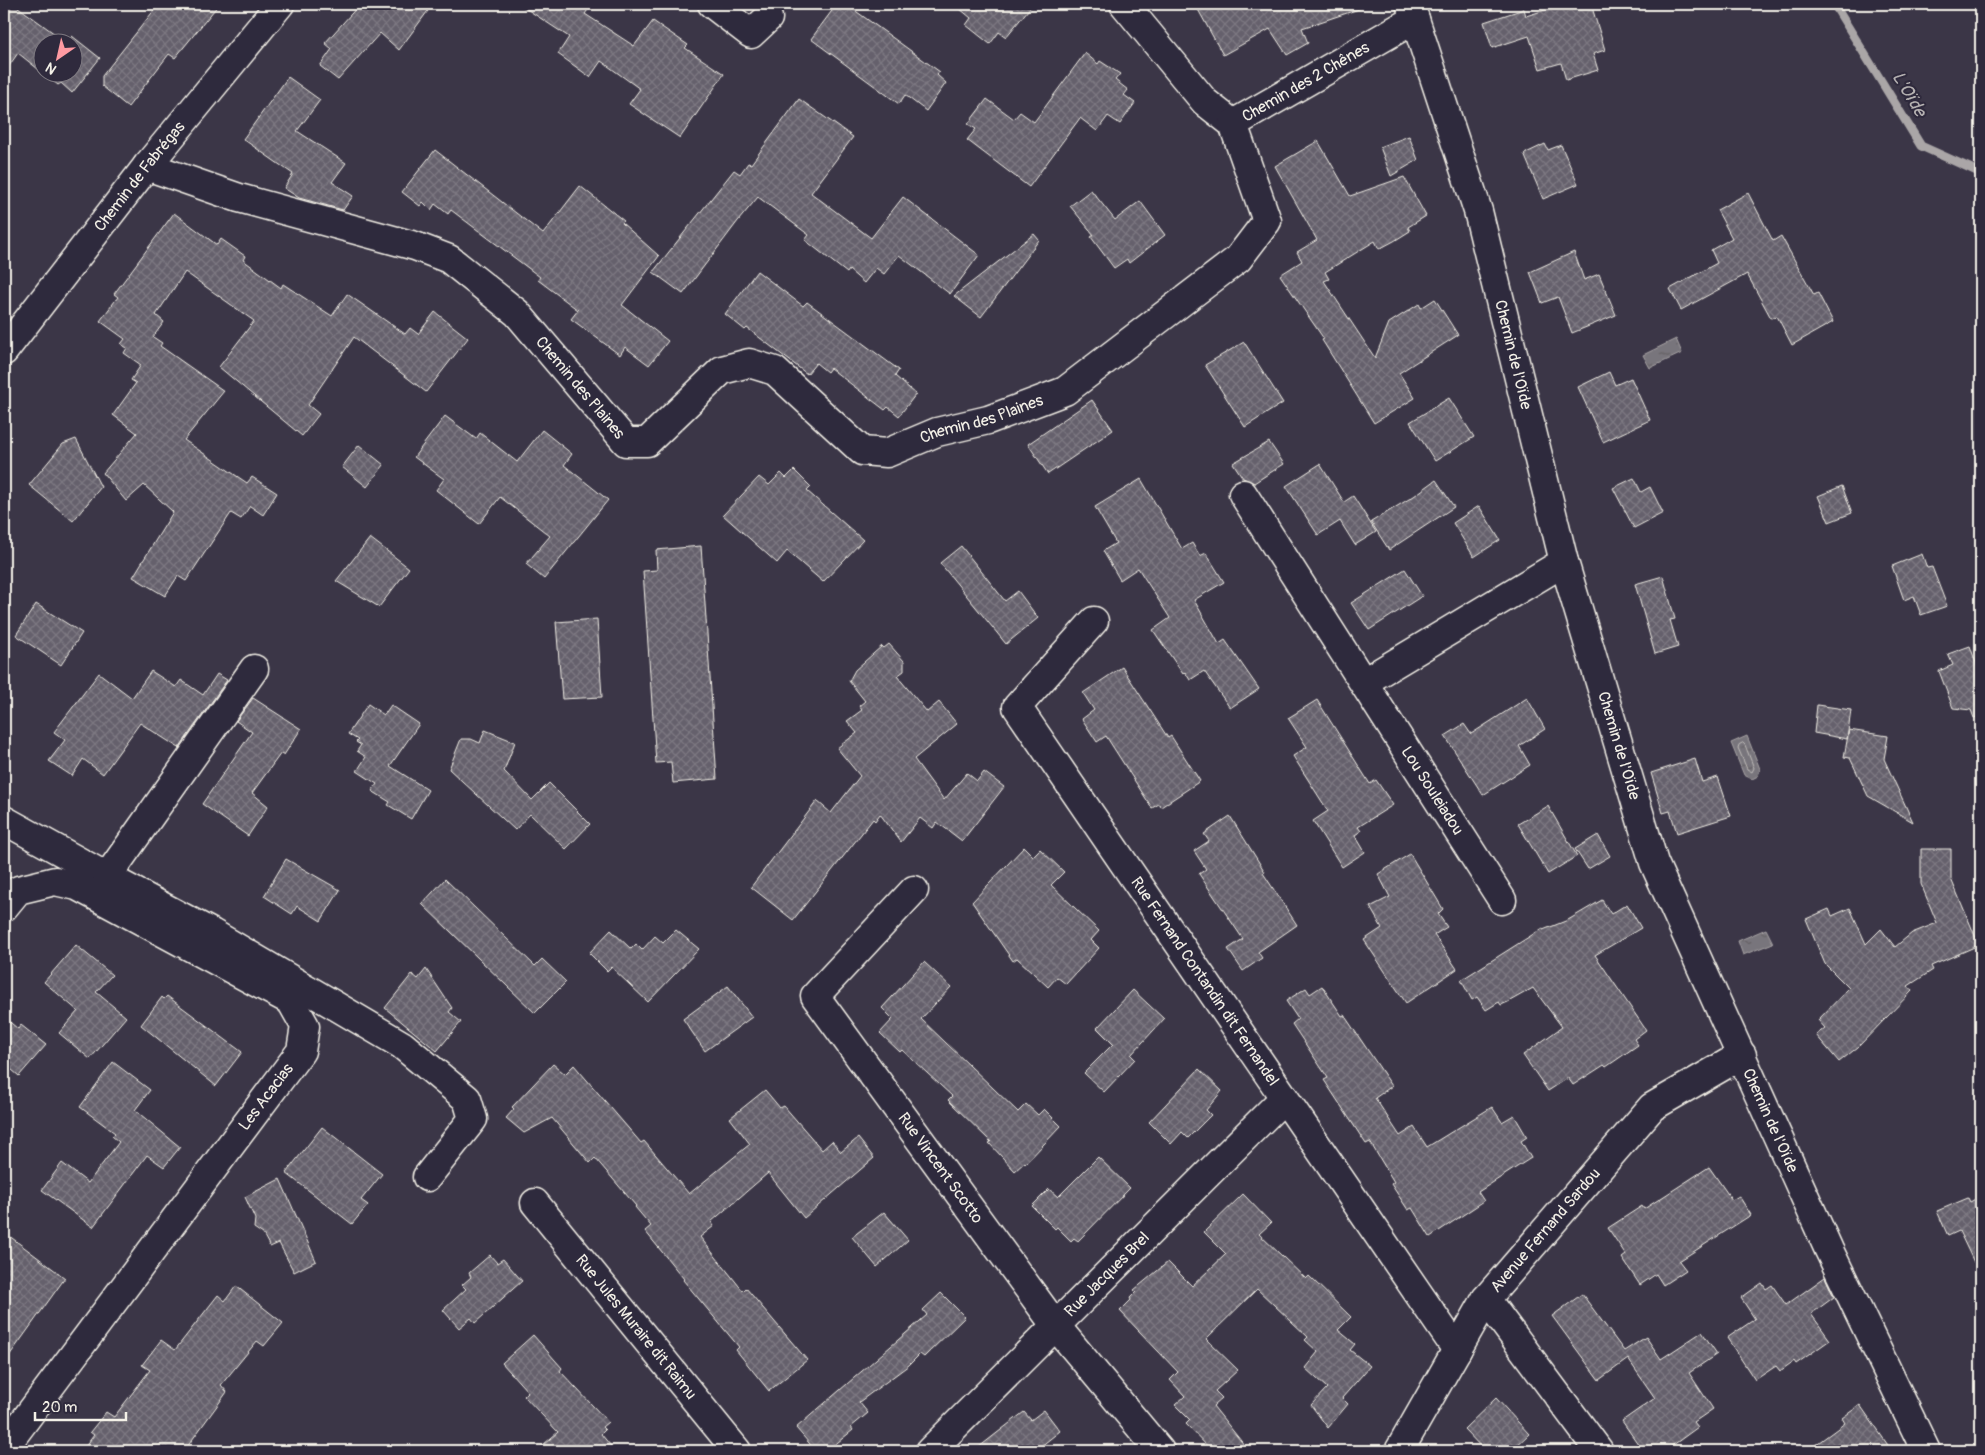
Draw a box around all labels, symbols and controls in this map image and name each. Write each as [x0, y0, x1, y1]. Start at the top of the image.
north arrow [32, 32, 82, 82]
street label: Chemin des 2 Chênes [1239, 37, 1373, 127]
text: N [42, 59, 60, 78]
water label: L'Oïde [1887, 67, 1933, 123]
street label: Chemin de Fabrégas [90, 117, 189, 236]
street label: Chemin de l'Oïde [1490, 298, 1536, 412]
street label: Chemin des Plaines [531, 332, 629, 443]
street label: Chemin des Plaines [917, 390, 1046, 448]
street label: Chemin de l'Oïde [1593, 689, 1645, 802]
street label: Lou Souleiadou [1397, 743, 1468, 839]
street label: Rue Fernand Contandin dit Fernandel [1126, 873, 1283, 1090]
street label: Les Acacias [234, 1059, 298, 1135]
street label: Chemin de l'Oïde [1738, 1065, 1803, 1176]
street label: Rue Vincent Scotto [893, 1109, 988, 1228]
street label: Avenue Fernand Sardou [1486, 1164, 1605, 1297]
street label: Rue Jacques Brel [1060, 1228, 1154, 1321]
street label: Rue Jules Muraire dit Raimu [571, 1250, 701, 1404]
scale bar [35, 1390, 126, 1422]
text: 20 m [42, 1398, 77, 1417]

